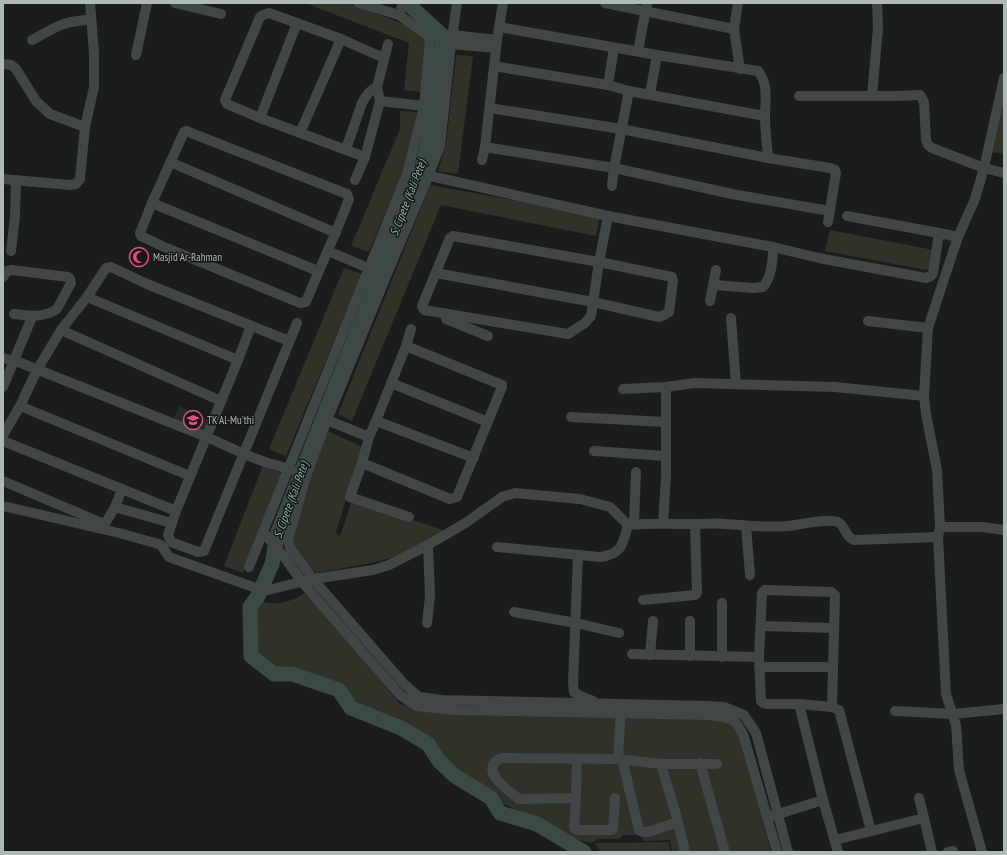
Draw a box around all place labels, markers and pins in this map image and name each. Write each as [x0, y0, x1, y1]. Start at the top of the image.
mosque icon: Masjid Ar-Rahman [128, 246, 150, 268]
place label: Masjid Ar-Rahman [153, 250, 222, 264]
school or university icon: TK Al-Mu'thi [182, 409, 204, 431]
place label: TK Al-Mu'thi [207, 413, 254, 427]

